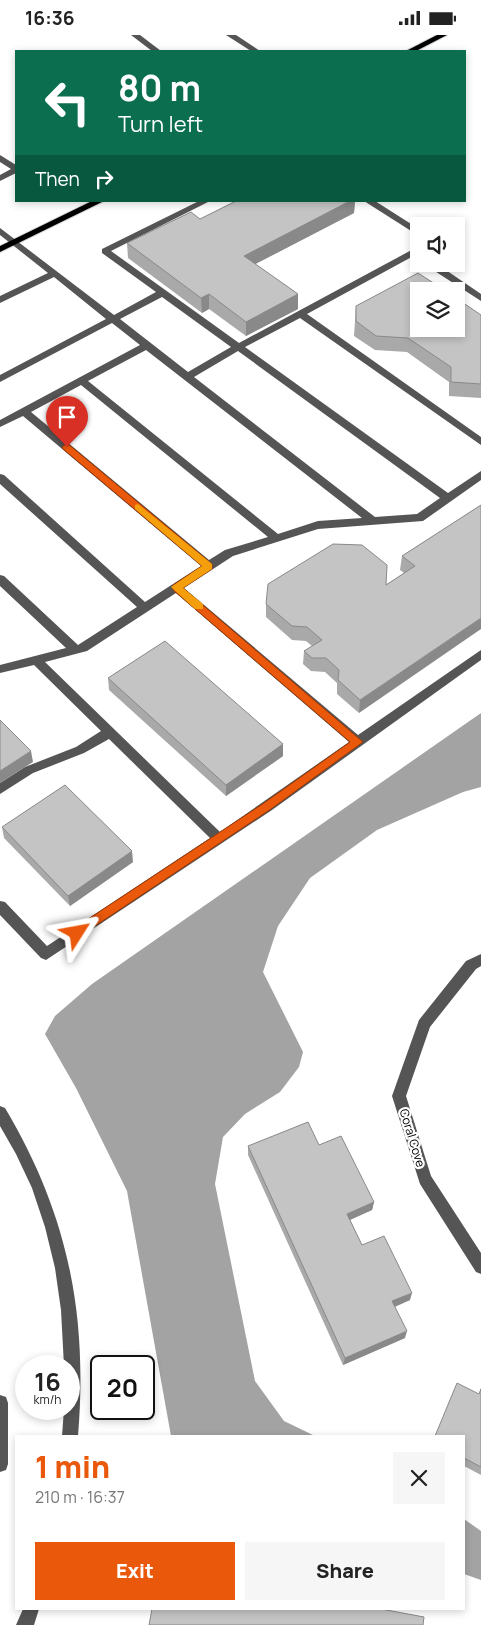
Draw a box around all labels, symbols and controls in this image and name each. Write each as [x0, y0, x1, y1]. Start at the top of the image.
text: 16:36 [25, 5, 75, 31]
text: 80 m [118, 64, 201, 112]
icon: left [35, 70, 100, 135]
text: Turn left [118, 109, 203, 139]
icon: right [90, 165, 118, 193]
text: Then [35, 166, 80, 192]
map controls [410, 217, 465, 337]
button: sound [410, 217, 465, 272]
button: layers [410, 282, 465, 337]
pin [46, 396, 88, 447]
icon: arrive [53, 403, 81, 431]
position arrow [50, 906, 102, 958]
street label: Coral Cove [396, 1107, 429, 1169]
speed limit sign: 20 [90, 1355, 155, 1420]
text: 16 [34, 1364, 61, 1399]
text: km/h [34, 1391, 61, 1408]
text: 1 min [35, 1446, 110, 1487]
button: close [393, 1452, 445, 1504]
text: 210 m · 16:37 [35, 1486, 125, 1508]
button: Exit [35, 1542, 235, 1600]
button: Share [245, 1542, 445, 1600]

